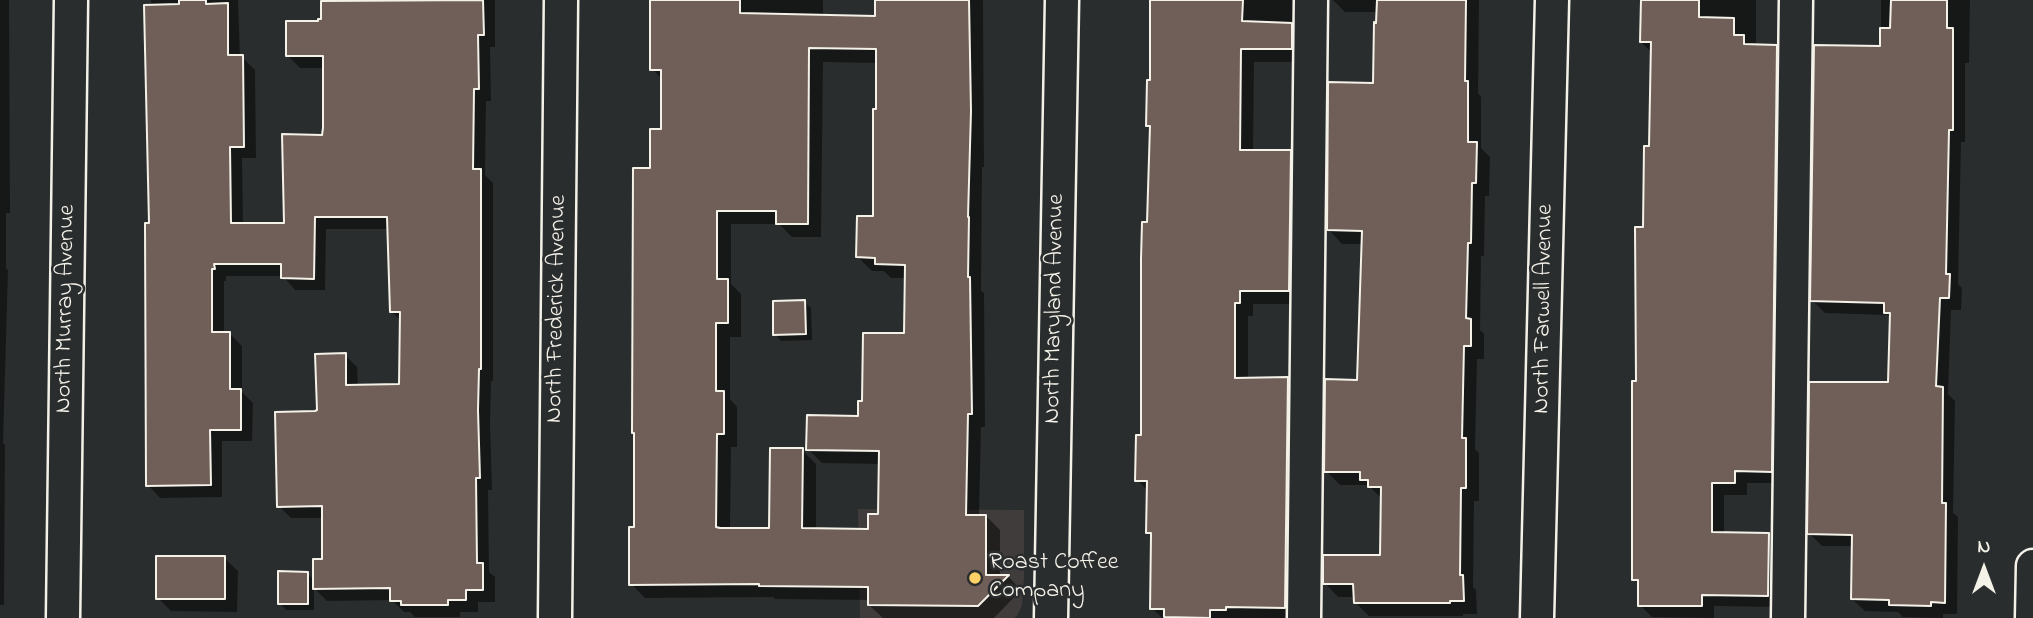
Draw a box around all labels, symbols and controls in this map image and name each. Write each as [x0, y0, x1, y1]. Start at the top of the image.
street label: North Maryland Avenue [1040, 194, 1072, 424]
street label: North Frederick Avenue [542, 195, 574, 423]
street label: North Murray Avenue [51, 204, 83, 414]
street label: North Farwell Avenue [1529, 204, 1561, 414]
north arrow [1949, 534, 2019, 604]
text: N [1978, 534, 1990, 561]
place label: Roast Coffee Company [989, 550, 1118, 606]
marker: Roast Coffee Company [967, 570, 983, 586]

